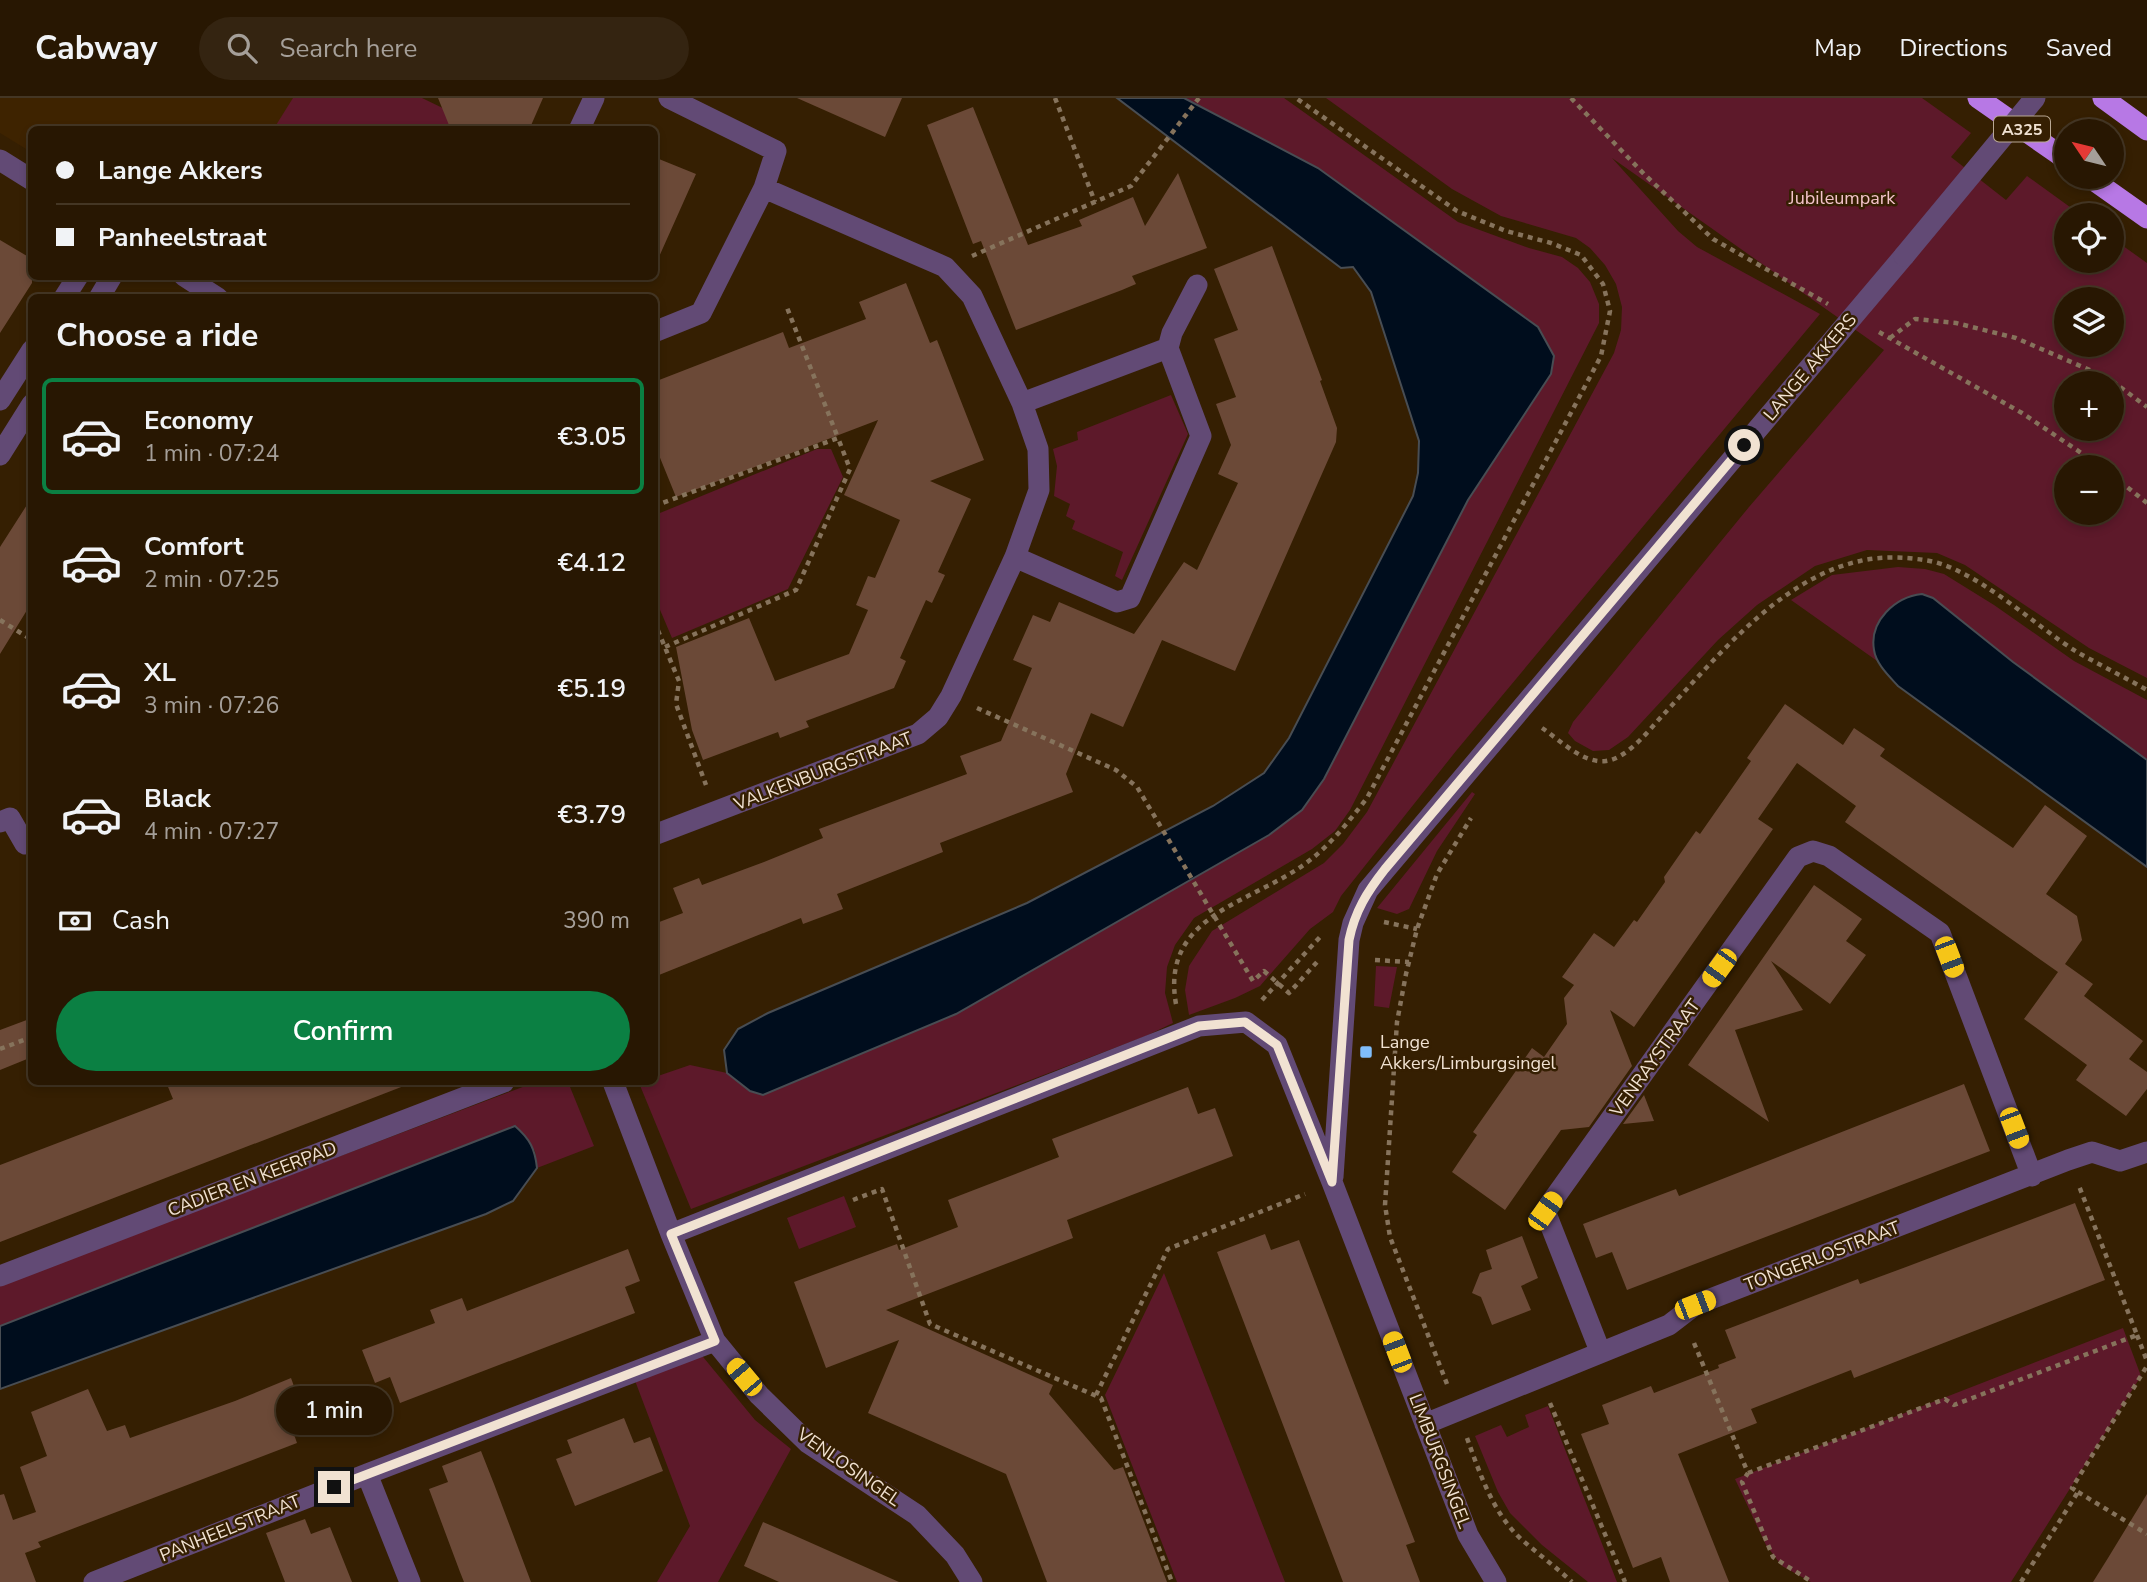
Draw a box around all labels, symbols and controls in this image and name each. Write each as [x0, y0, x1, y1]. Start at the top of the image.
search box [199, 17, 689, 80]
text: Cabway [35, 26, 157, 71]
icon: search [223, 29, 261, 67]
text: Search here [279, 31, 417, 66]
text: Map [1814, 32, 1861, 64]
text: Directions [1899, 32, 2008, 64]
text: Saved [2046, 32, 2112, 64]
road number: A325 [1994, 117, 2050, 142]
north arrow [2054, 119, 2124, 189]
map controls [2054, 119, 2124, 525]
text: Lange Akkers [98, 153, 263, 188]
park label: Jubileumpark [1788, 186, 1896, 210]
button: locate [2054, 203, 2124, 273]
text: Panheelstraat [98, 220, 266, 255]
button: layers [2054, 287, 2124, 357]
street label: LANGE AKKERS [1758, 308, 1862, 426]
text: Choose a ride [56, 314, 258, 357]
button: + [2054, 371, 2124, 441]
text: Economy [144, 403, 253, 438]
icon: car [60, 405, 123, 468]
text: €3.05 [557, 419, 626, 454]
route start [1728, 429, 1760, 461]
text: 1 min · 07:24 [144, 438, 279, 469]
button: − [2054, 455, 2124, 525]
text: Comfort [144, 529, 244, 564]
icon: car [60, 531, 123, 594]
text: €4.12 [557, 545, 626, 580]
text: 2 min · 07:25 [144, 564, 279, 595]
text: XL [144, 655, 176, 690]
icon: car [60, 657, 123, 720]
text: €5.19 [557, 671, 626, 706]
text: 3 min · 07:26 [144, 690, 279, 721]
street label: VALKENBURGSTRAAT [730, 726, 916, 816]
text: Black [144, 781, 211, 816]
icon: car [60, 783, 123, 846]
text: €3.79 [557, 797, 626, 832]
text: 4 min · 07:27 [144, 816, 279, 847]
icon: cash [56, 902, 94, 940]
text: Cash [112, 903, 170, 938]
text: 390 m [563, 905, 630, 936]
car [1932, 934, 1967, 980]
car [1699, 945, 1740, 991]
button: Confirm [56, 991, 630, 1071]
street label: VENRAYSTRAAT [1604, 994, 1706, 1122]
place label: Lange Akkers/Limburgsingel [1380, 1030, 1557, 1075]
marker: Lange Akkers/Limburgsingel [1358, 1044, 1374, 1060]
car [1997, 1105, 2032, 1151]
street label: CADIER EN KEERPAD [164, 1136, 340, 1222]
car [1525, 1188, 1566, 1234]
street label: TONGERLOSTRAAT [1741, 1215, 1903, 1297]
car [1672, 1288, 1719, 1322]
car [1380, 1329, 1415, 1375]
car [723, 1354, 766, 1400]
callout: 1 min [276, 1386, 392, 1434]
street label: LIMBURGSINGEL [1403, 1390, 1477, 1532]
text: 1 min [305, 1395, 363, 1426]
street label: VENLOSINGEL [792, 1422, 906, 1512]
route end [318, 1471, 350, 1503]
street label: PANHEELSTRAAT [156, 1489, 304, 1567]

